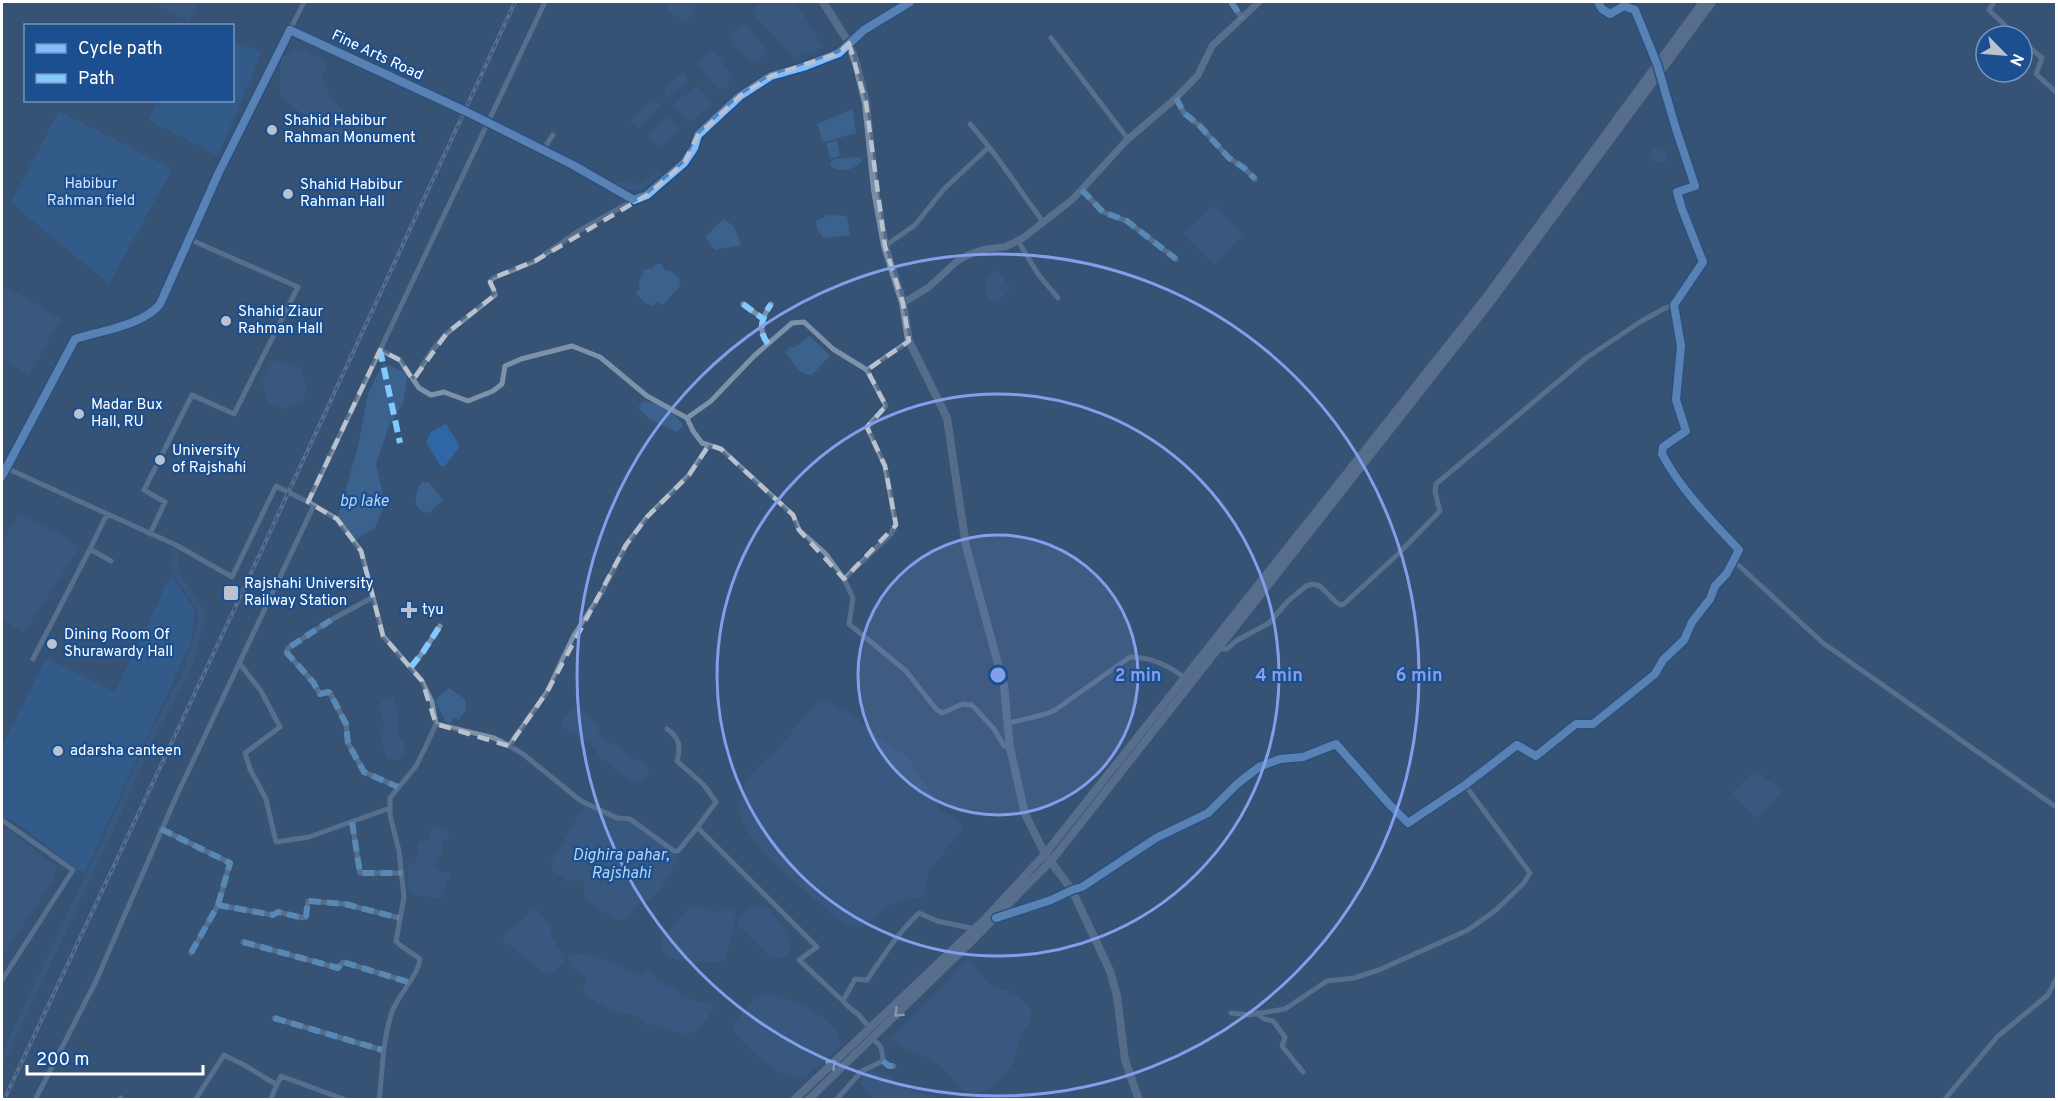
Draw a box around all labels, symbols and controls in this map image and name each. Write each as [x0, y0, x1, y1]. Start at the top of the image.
legend [24, 24, 234, 102]
north arrow [1974, 24, 2034, 84]
street label: Fine Arts Road [328, 26, 426, 86]
text: Cycle path [78, 38, 163, 61]
text: N [2004, 50, 2027, 69]
text: Path [78, 68, 115, 91]
place label: Shahid Habibur Rahman Monument [284, 112, 416, 148]
marker: Shahid Habibur Rahman Monument [265, 123, 279, 137]
park label: Habibur Rahman field [47, 175, 135, 211]
place label: Shahid Habibur Rahman Hall [300, 176, 403, 212]
marker: Shahid Habibur Rahman Hall [281, 187, 295, 201]
place label: Shahid Ziaur Rahman Hall [238, 303, 324, 339]
marker: Shahid Ziaur Rahman Hall [219, 314, 233, 328]
place label: Madar Bux Hall, RU [91, 396, 163, 432]
marker: Madar Bux Hall, RU [72, 407, 86, 421]
place label: University of Rajshahi [172, 442, 246, 478]
marker: University of Rajshahi [153, 453, 167, 467]
water label: bp lake [339, 492, 389, 512]
place label: Rajshahi University Railway Station [244, 575, 374, 611]
marker: Rajshahi University Railway Station [222, 584, 240, 602]
marker: tyu [400, 601, 418, 619]
place label: tyu [422, 601, 444, 620]
place label: Dining Room Of Shurawardy Hall [64, 626, 173, 662]
marker: Dining Room Of Shurawardy Hall [45, 637, 59, 651]
centre of rings [988, 665, 1008, 685]
text: 2 min [1114, 665, 1162, 688]
text: 4 min [1255, 665, 1303, 688]
text: 6 min [1395, 665, 1443, 688]
place label: adarsha canteen [70, 742, 181, 761]
marker: adarsha canteen [51, 744, 65, 758]
water label: Dighira pahar, Rajshahi [573, 846, 670, 884]
one-way arrow [894, 1006, 905, 1017]
scale bar [27, 1038, 202, 1076]
text: 200 m [36, 1049, 89, 1072]
one-way arrow [825, 1060, 836, 1071]

